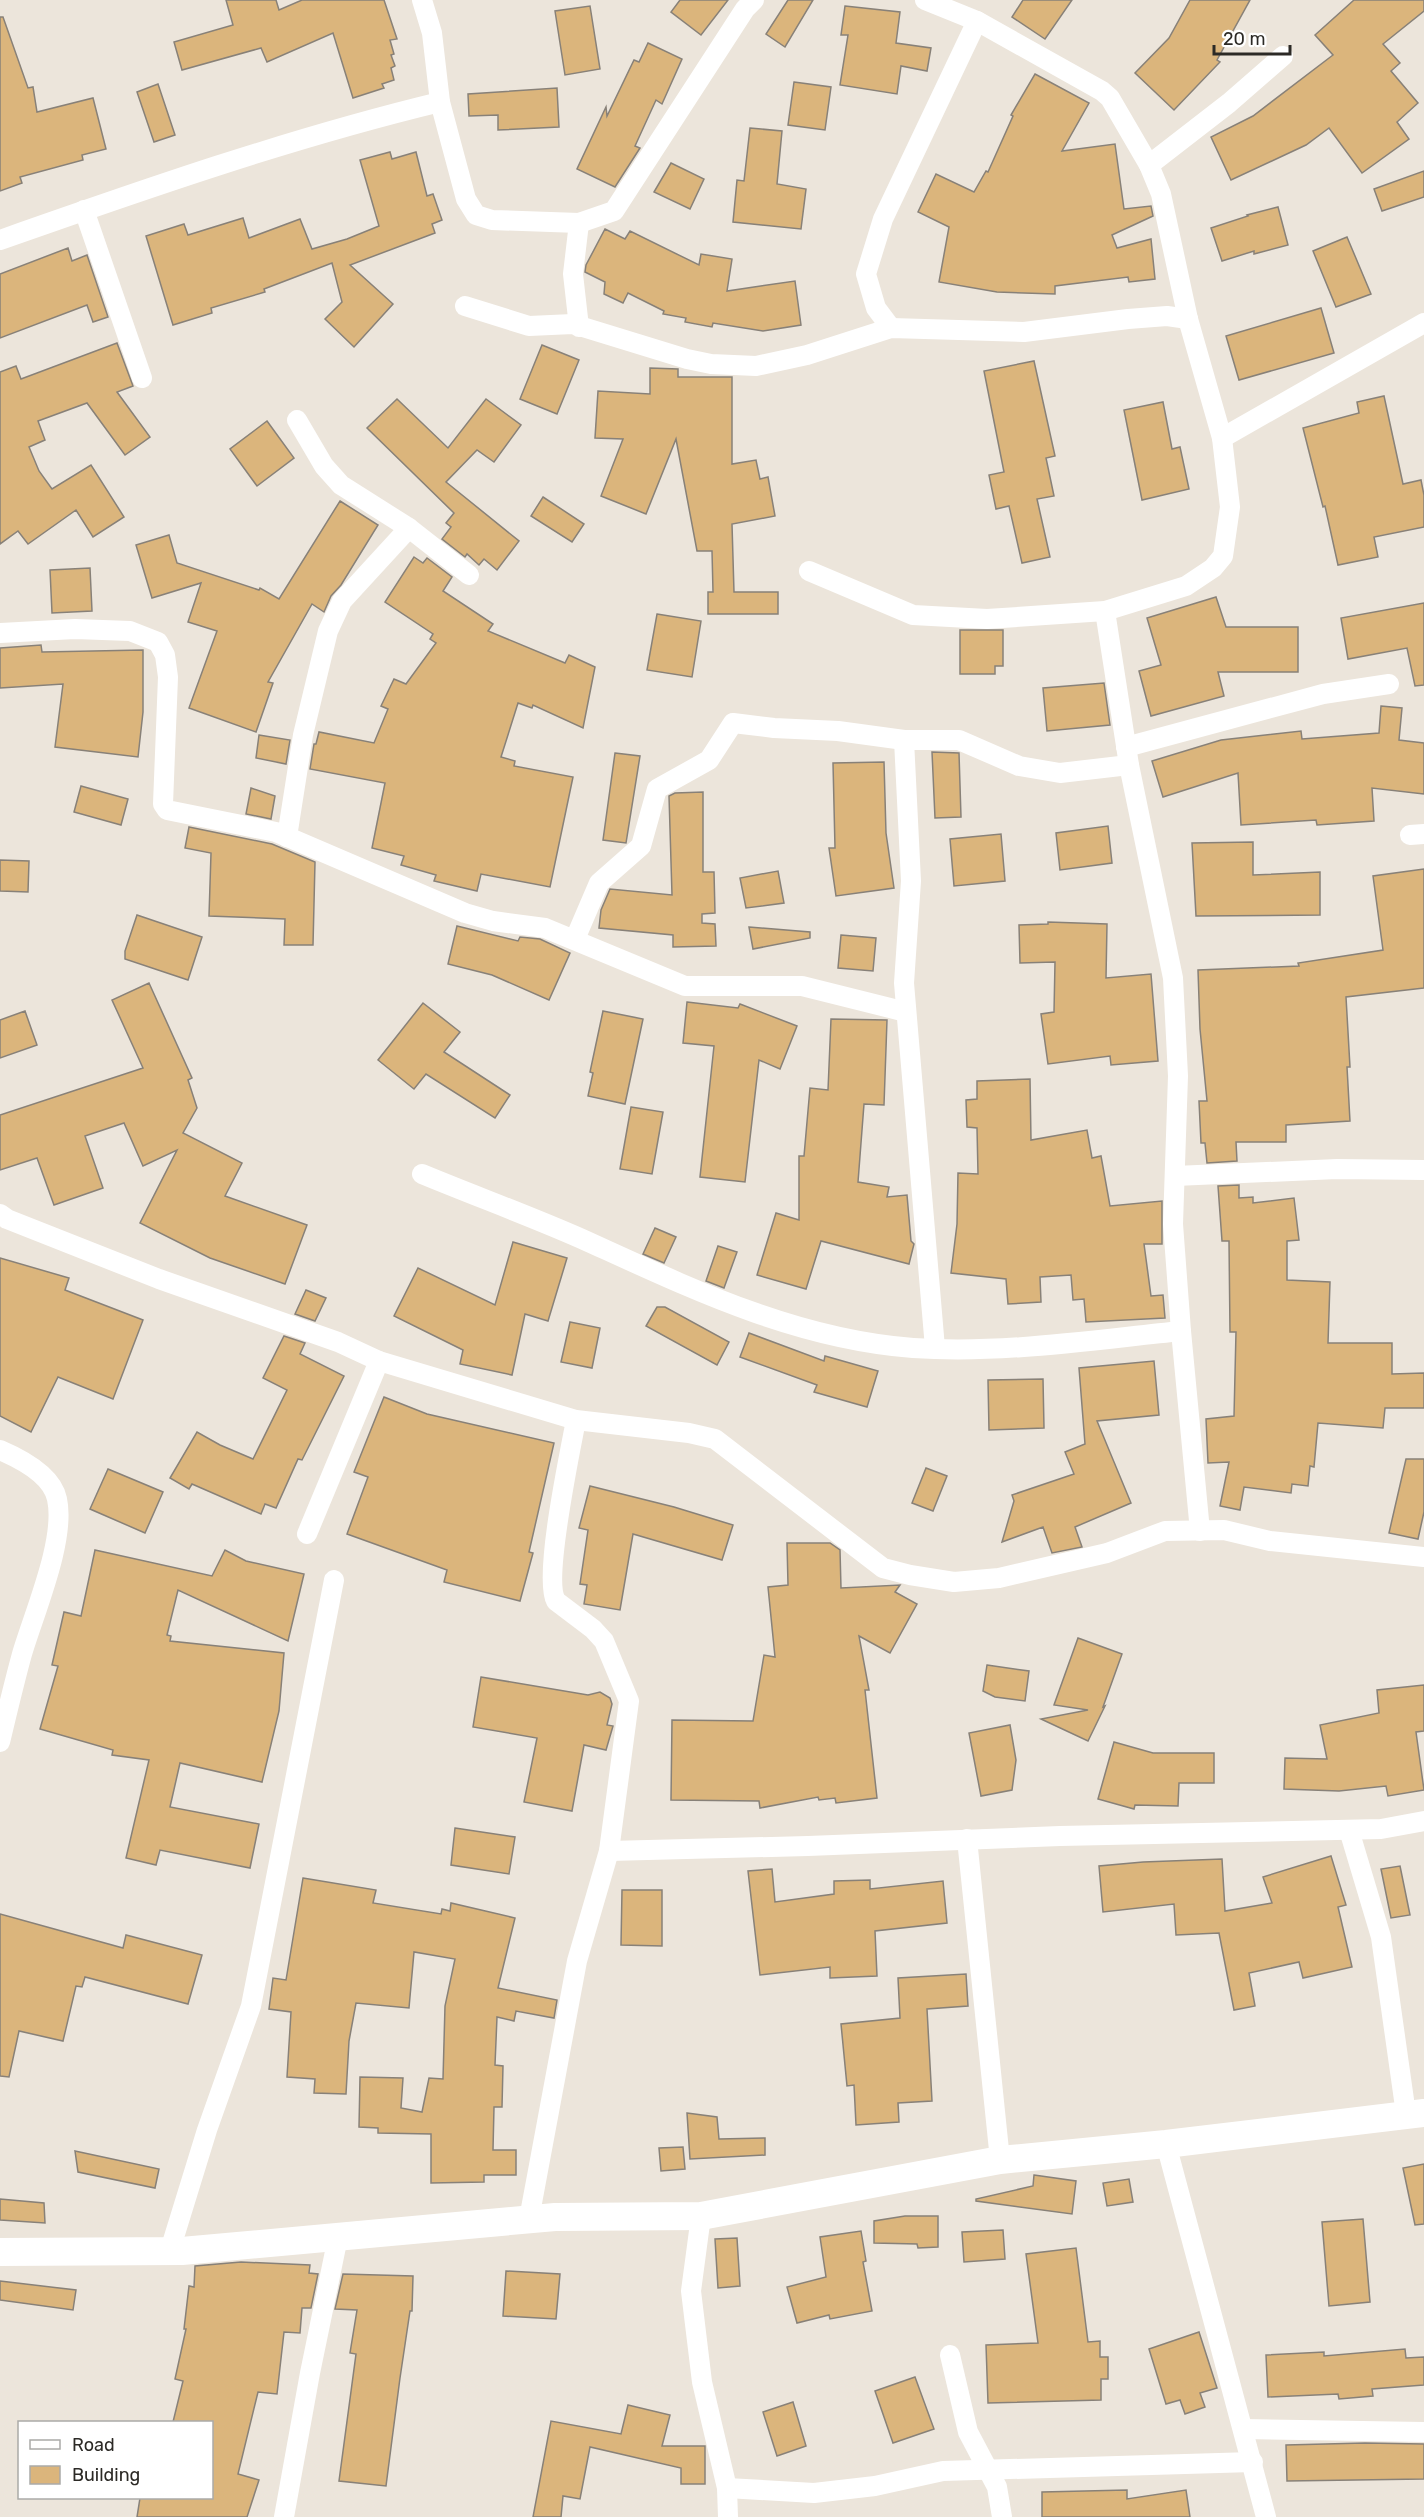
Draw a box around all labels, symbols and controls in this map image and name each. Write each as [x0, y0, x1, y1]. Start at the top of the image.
scale bar [1214, 18, 1290, 56]
text: 20 m [1223, 28, 1265, 50]
legend [18, 2421, 213, 2499]
text: Road [72, 2434, 115, 2456]
text: Building [72, 2464, 140, 2486]

